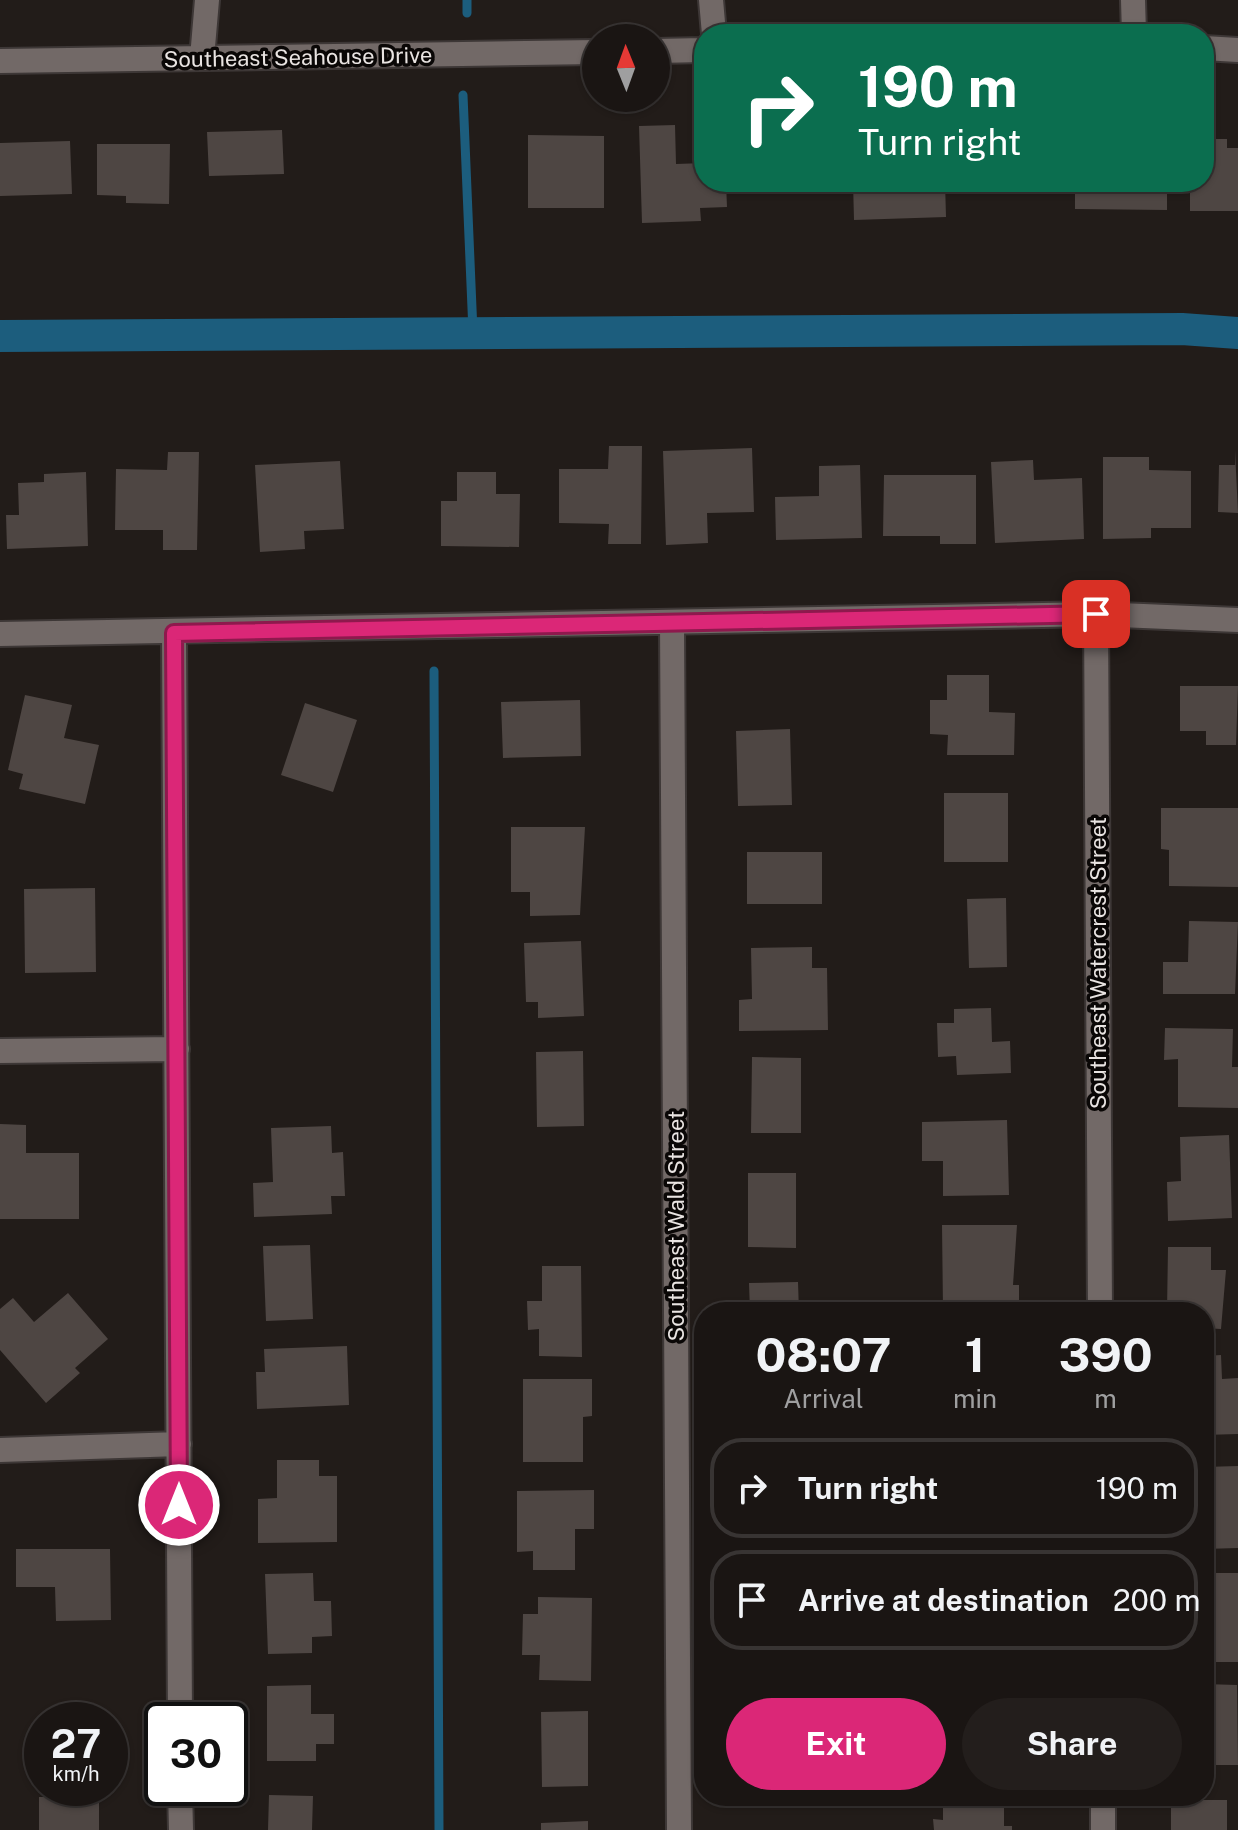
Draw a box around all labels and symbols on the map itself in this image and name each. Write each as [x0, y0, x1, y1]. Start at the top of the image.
north arrow [582, 24, 670, 112]
street label: Southeast Seahouse Drive [163, 42, 433, 72]
pin [1062, 580, 1130, 648]
street label: Southeast Watercrest Street [1085, 817, 1111, 1109]
street label: Southeast Wald Street [663, 1111, 689, 1341]
position arrow [137, 1463, 221, 1547]
speed limit sign: 30 [144, 1702, 248, 1806]

